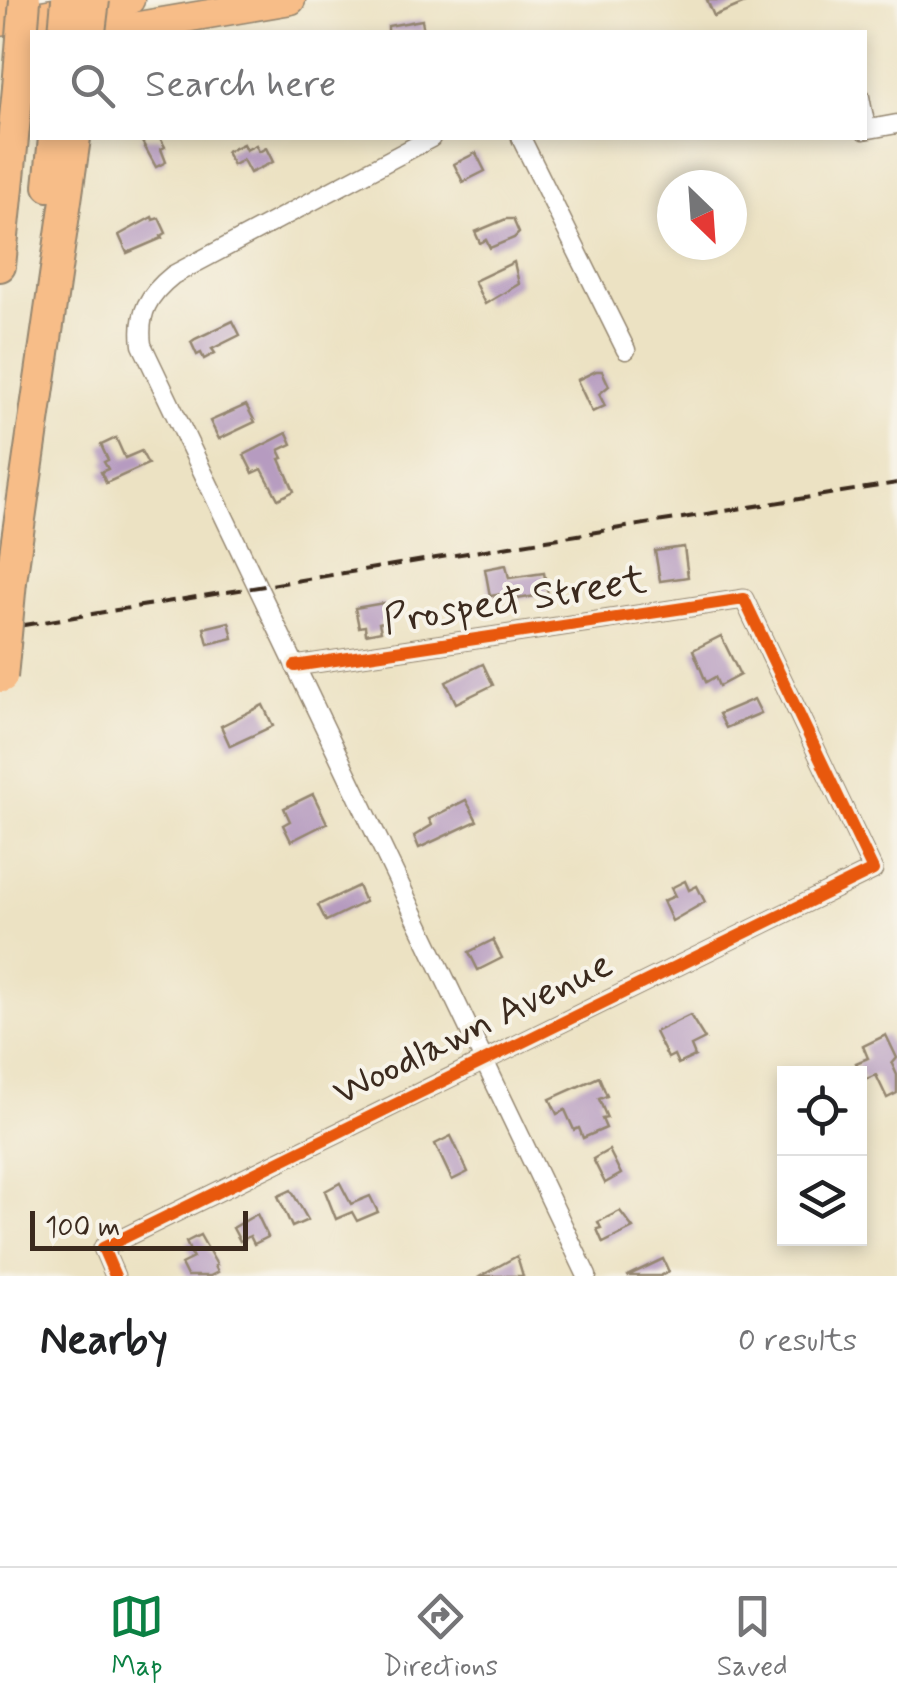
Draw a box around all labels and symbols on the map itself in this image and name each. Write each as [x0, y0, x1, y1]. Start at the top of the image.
north arrow [657, 170, 747, 260]
street label: Prospect Street [380, 555, 650, 647]
street label: Woodlawn Avenue [325, 939, 621, 1119]
scale bar [30, 1206, 248, 1250]

